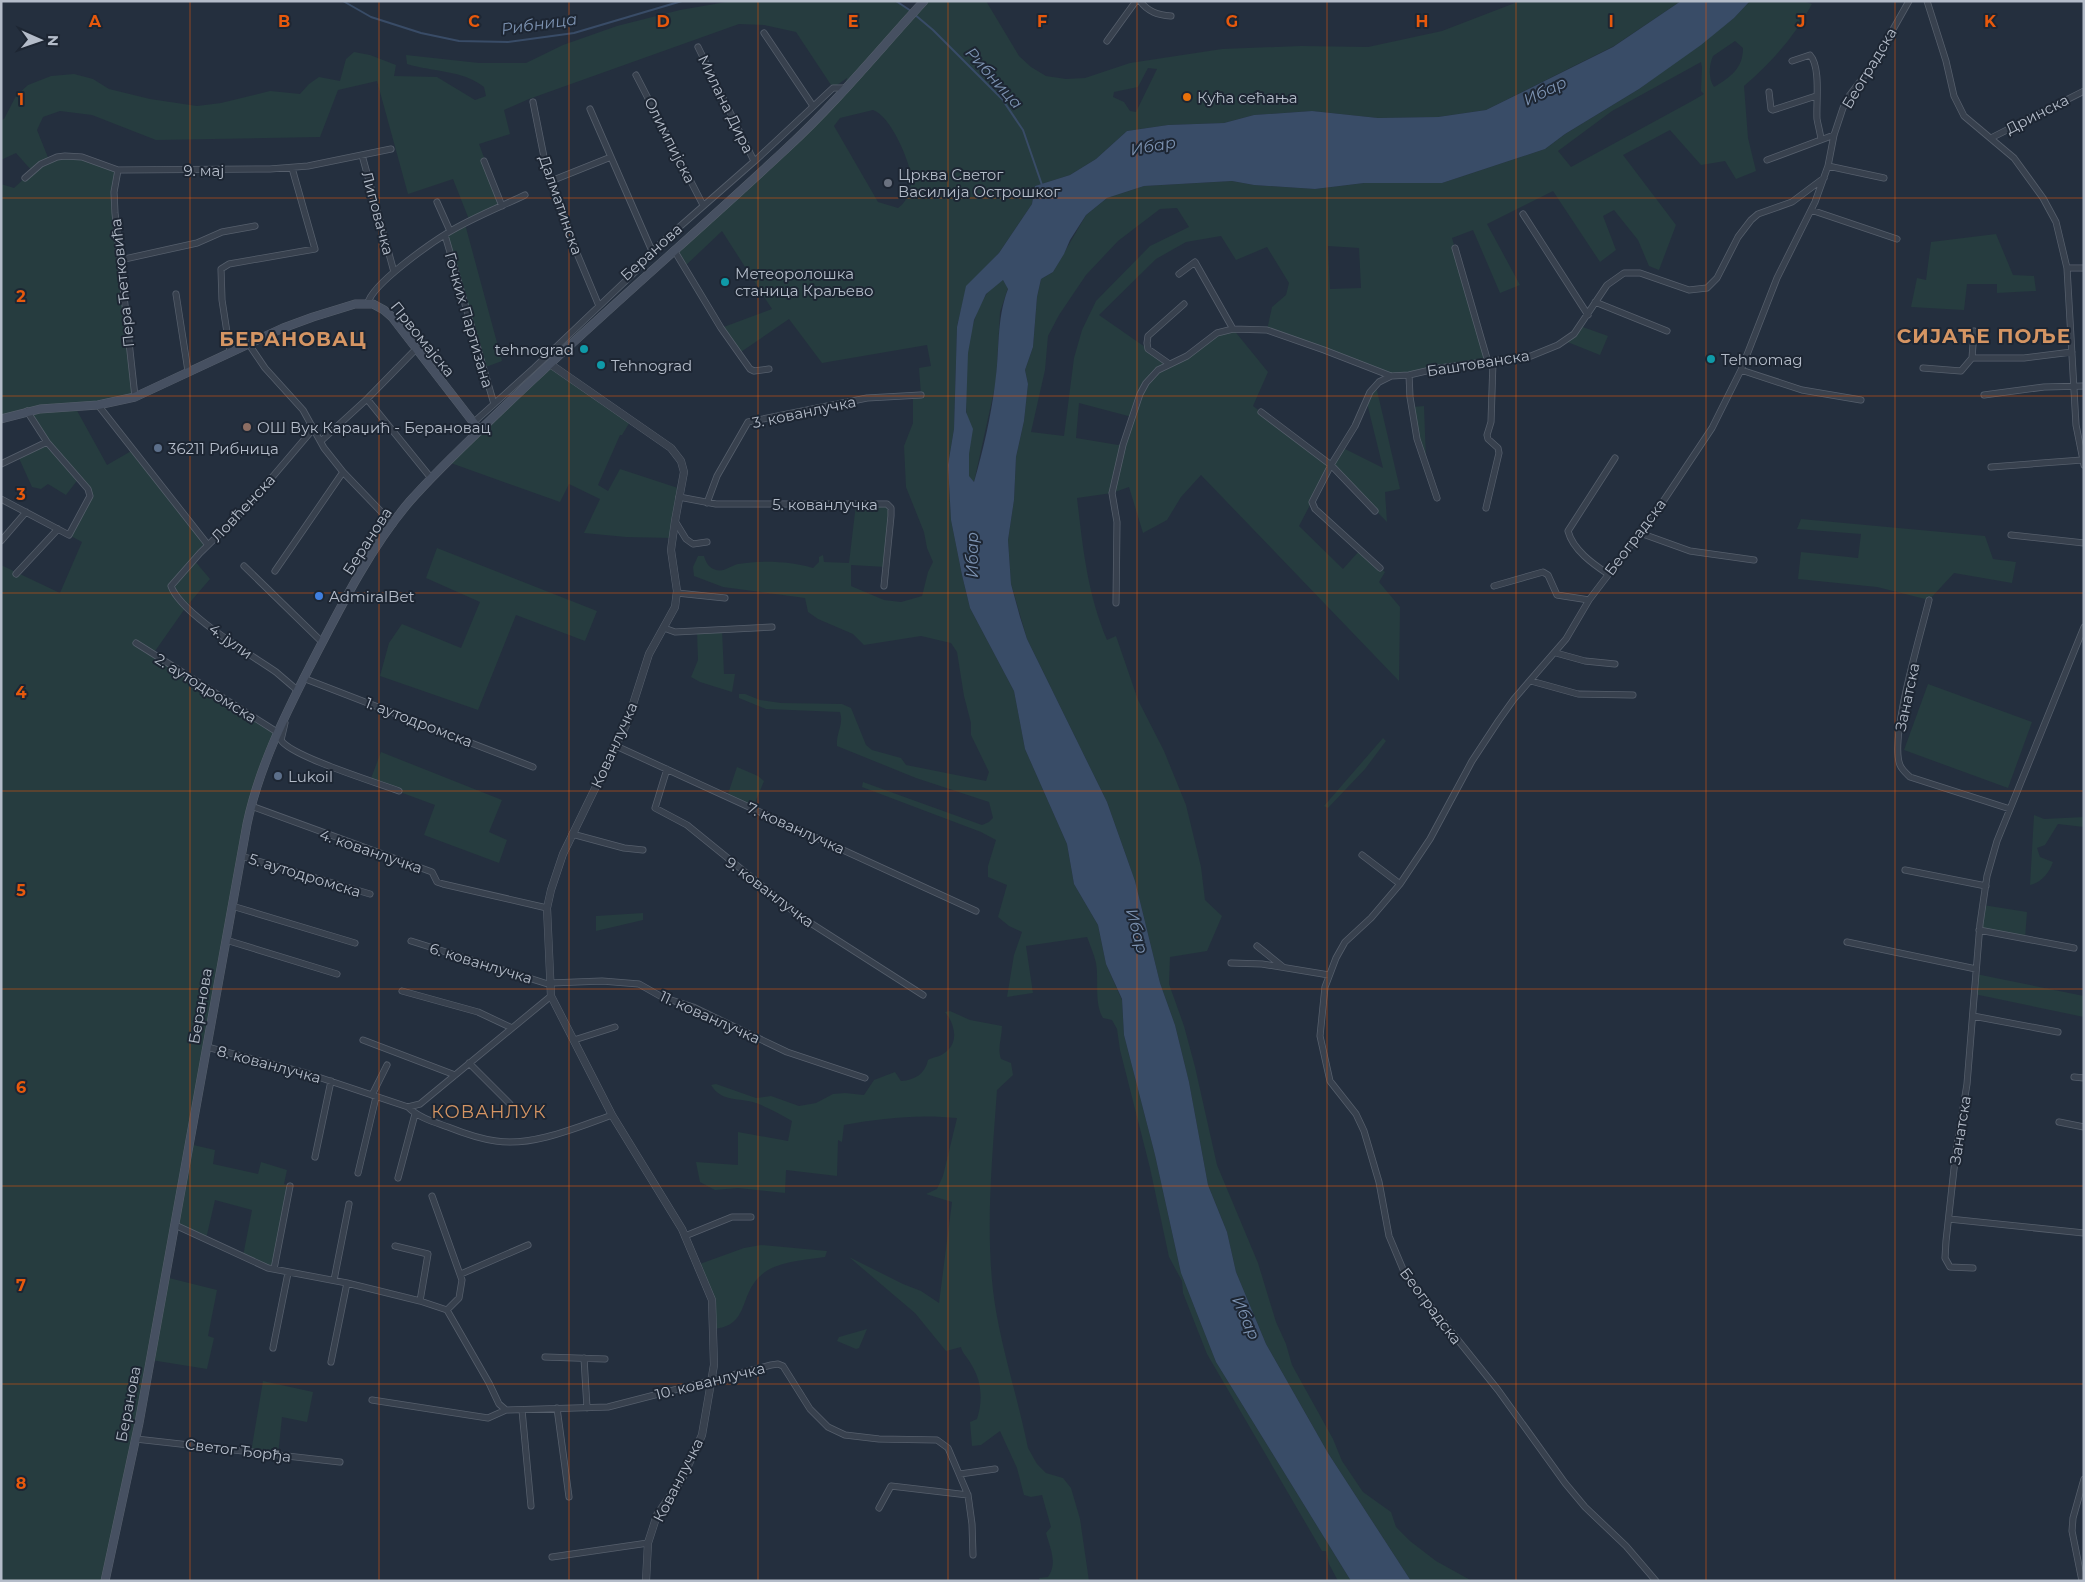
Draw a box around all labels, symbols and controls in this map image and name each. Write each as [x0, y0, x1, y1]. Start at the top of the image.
water label: Рибница [500, 9, 578, 39]
text: A [88, 12, 102, 31]
text: B [278, 12, 290, 31]
text: C [468, 12, 480, 31]
text: D [656, 12, 670, 31]
text: E [848, 12, 858, 31]
text: F [1037, 12, 1047, 31]
text: G [1226, 12, 1238, 31]
text: H [1416, 12, 1428, 31]
text: I [1608, 12, 1614, 31]
text: J [1796, 12, 1805, 31]
text: K [1984, 12, 1997, 31]
north arrow [15, 15, 65, 65]
street label: Београдска [1837, 24, 1901, 112]
text: N [44, 34, 62, 46]
water label: Рибница [961, 43, 1027, 113]
street label: Милана Дира [694, 52, 758, 156]
water label: Ибар [1520, 72, 1570, 110]
place label: Кућа сећања [1197, 88, 1298, 107]
text: 1 [18, 90, 24, 109]
street label: Дринска [2002, 90, 2072, 138]
marker: Кућа сећања [1181, 91, 1193, 103]
street label: Олимпијска [640, 94, 700, 186]
water label: Ибар [1129, 133, 1177, 159]
street label: Далматинска [535, 153, 587, 257]
street label: 9. мај [184, 161, 224, 180]
place label: Црква Светог Василија Острошког [898, 165, 1061, 201]
street label: Липовачка [358, 169, 398, 257]
marker: Црква Светог Василија Острошког [882, 177, 894, 189]
street label: Пера Ћетковића [106, 218, 138, 348]
street label: Беранова [616, 219, 686, 285]
street label: Гочких Партизана [441, 250, 497, 390]
place label: Метеоролошка станица Краљево [735, 264, 874, 300]
marker: Метеоролошка станица Краљево [719, 276, 731, 288]
text: 2 [16, 287, 26, 306]
street label: Првомајска [387, 297, 459, 381]
district label: СИЈАЋЕ ПОЉЕ [1897, 324, 2071, 348]
district label: БЕРАНОВАЦ [219, 327, 367, 351]
place label: tehnograd [495, 340, 574, 359]
marker: tehnograd [578, 343, 590, 355]
street label: Баштованска [1425, 346, 1531, 380]
place label: Tehnomag [1721, 350, 1803, 369]
marker: Tehnomag [1705, 353, 1717, 365]
place label: Tehnograd [611, 356, 692, 375]
marker: Tehnograd [595, 359, 607, 371]
street label: 3. кованлучка [750, 392, 858, 432]
place label: ОШ Вук Караџић - Берановац [257, 418, 491, 437]
marker: ОШ Вук Караџић - Берановац [241, 421, 253, 433]
place label: 36211 Рибница [168, 439, 279, 458]
marker: 36211 Рибница [152, 442, 164, 454]
street label: Ловћенска [207, 470, 279, 546]
text: 3 [15, 485, 26, 504]
street label: 5. кованлучка [772, 495, 878, 514]
street label: Београдска [1600, 495, 1670, 579]
street label: Беранова [338, 504, 396, 578]
water label: Ибар [963, 532, 982, 578]
place label: AdmiralBet [329, 587, 415, 606]
marker: AdmiralBet [313, 590, 325, 602]
street label: 4. јули [205, 619, 257, 663]
street label: 2. аутодромска [152, 649, 260, 727]
street label: Занатска [1890, 661, 1924, 733]
text: 4 [15, 683, 27, 702]
street label: 1. аутодромска [363, 693, 475, 751]
street label: Кованлучка [587, 699, 641, 791]
place label: Lukoil [288, 767, 333, 786]
marker: Lukoil [272, 770, 284, 782]
street label: 7. кованлучка [744, 798, 848, 858]
street label: 4. кованлучка [317, 825, 425, 877]
street label: 5. аутодромска [247, 849, 363, 901]
street label: 9. кованлучка [722, 852, 818, 932]
text: 5 [16, 881, 26, 900]
water label: Ибар [1122, 906, 1152, 956]
street label: 6. кованлучка [427, 938, 535, 988]
street label: Беранова [184, 967, 216, 1045]
street label: 11. кованлучка [657, 986, 763, 1048]
street label: 8. кованлучка [215, 1041, 323, 1087]
text: 6 [16, 1078, 26, 1097]
street label: Занатска [1945, 1094, 1975, 1166]
district label: КОВАНЛУК [431, 1101, 547, 1123]
street label: Београдска [1396, 1264, 1466, 1348]
text: 7 [16, 1276, 26, 1295]
water label: Ибар [1228, 1293, 1264, 1343]
street label: 10. кованлучка [653, 1358, 767, 1404]
street label: Беранова [111, 1365, 145, 1443]
street label: Светог Ђорђа [184, 1434, 292, 1466]
street label: Кованлучка [649, 1435, 707, 1525]
text: 8 [16, 1474, 26, 1493]

